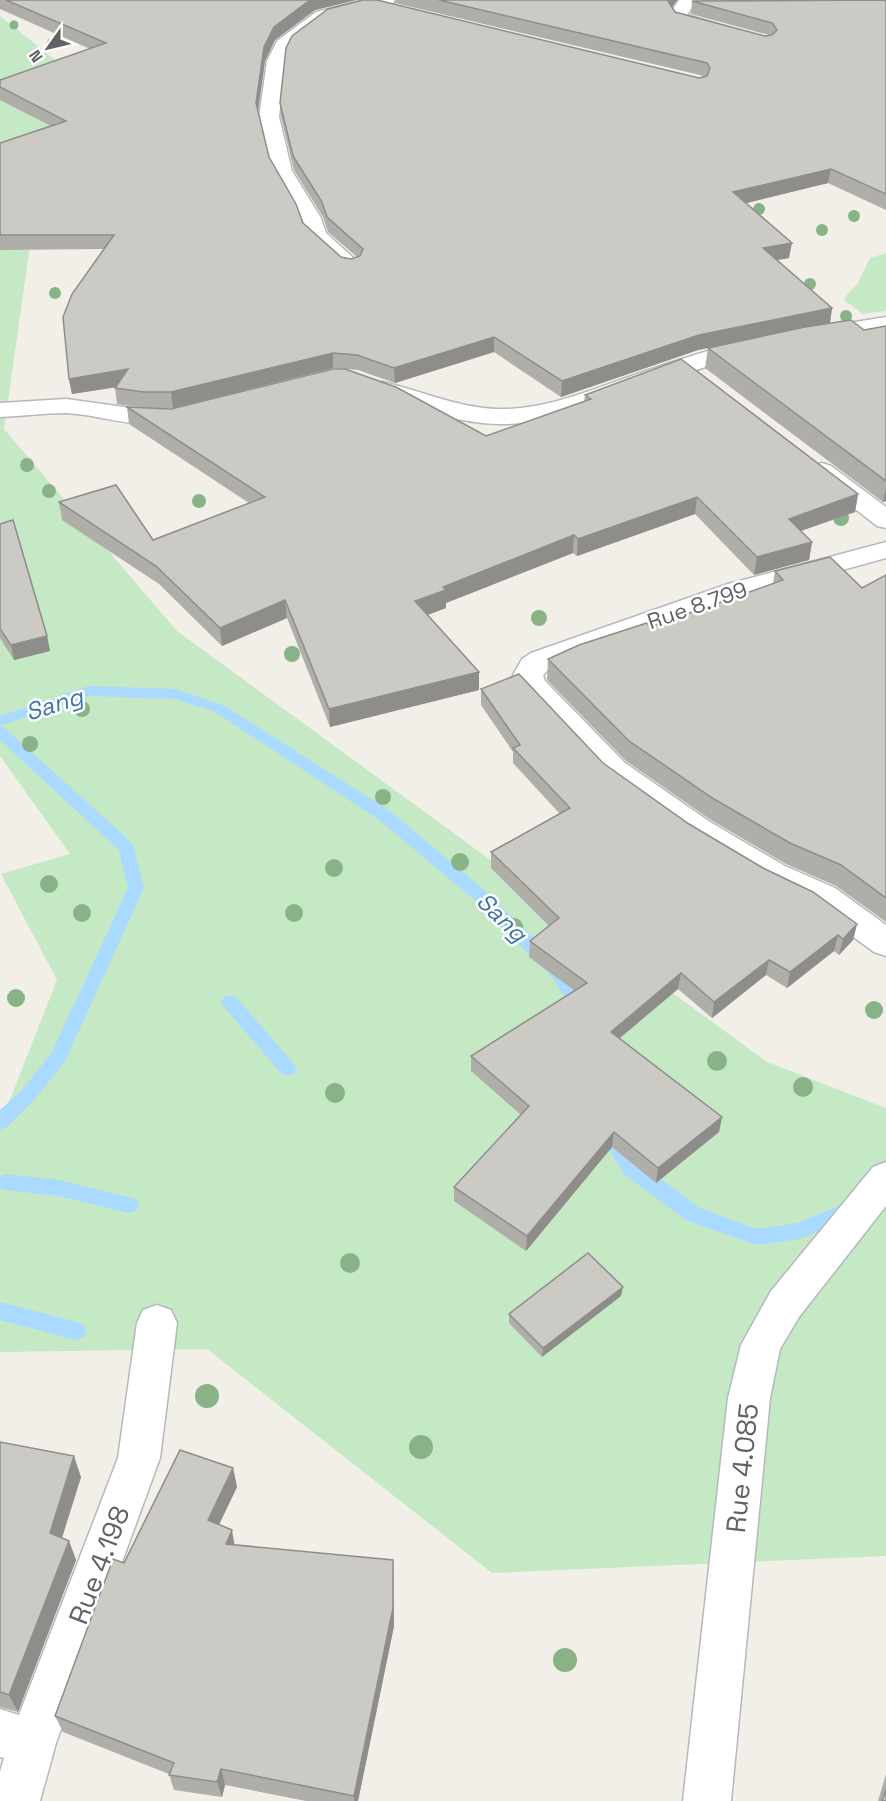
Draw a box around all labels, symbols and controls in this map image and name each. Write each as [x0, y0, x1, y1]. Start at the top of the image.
north arrow [18, 18, 78, 78]
text: N [24, 46, 48, 66]
street label: Rue 8.799 [643, 575, 751, 635]
water label: Sang [21, 680, 88, 727]
water label: Sang [470, 885, 535, 950]
street label: Rue 4.085 [718, 1401, 766, 1535]
street label: Rue 4.198 [60, 1501, 138, 1629]

